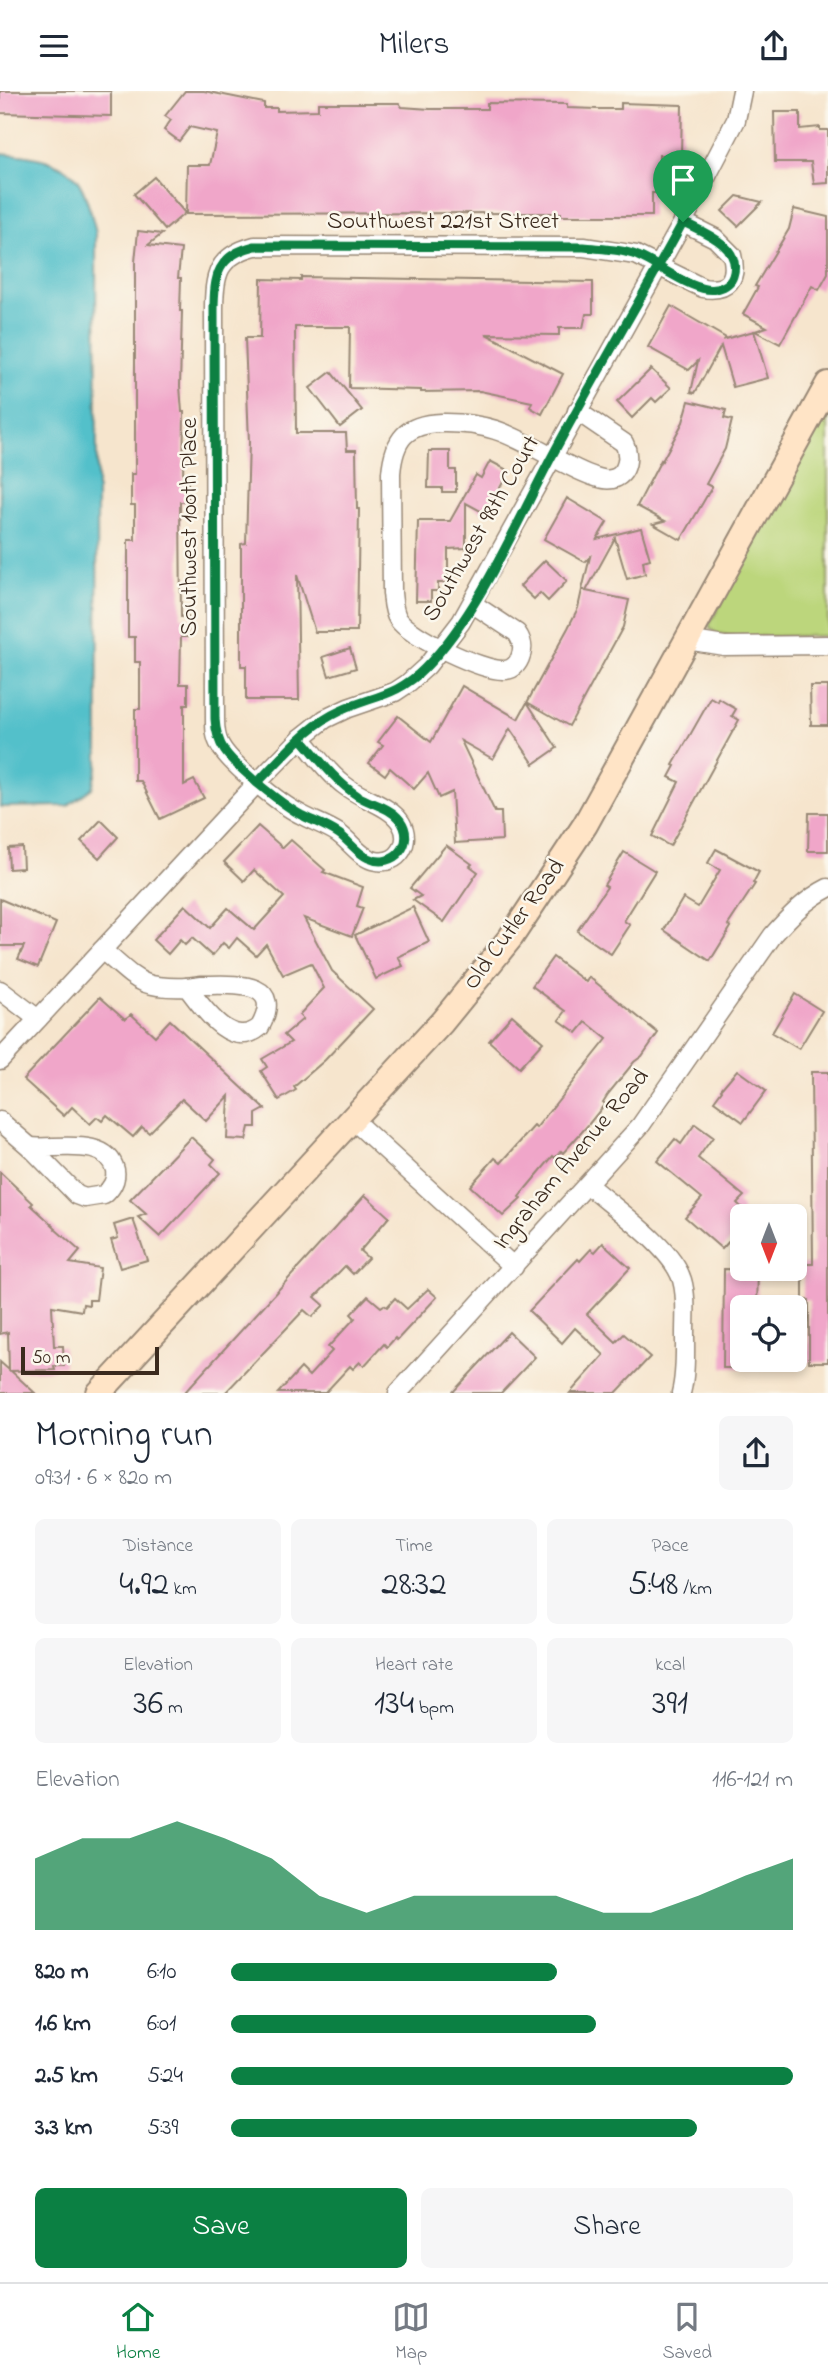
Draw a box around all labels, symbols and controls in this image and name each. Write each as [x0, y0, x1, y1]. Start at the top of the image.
text: Milers [378, 22, 450, 69]
icon: menu [35, 27, 73, 65]
icon: share [755, 27, 793, 65]
pin [653, 150, 713, 222]
icon: arrive [664, 161, 702, 199]
street label: Southwest 221st Street [327, 205, 559, 240]
street label: Southwest 100th Place [173, 418, 208, 636]
street label: Southwest 98th Court [414, 429, 550, 629]
street label: Old Cutler Road [455, 852, 575, 998]
street label: Ingraham Avenue Road [485, 1061, 659, 1258]
north arrow [730, 1204, 807, 1281]
map controls [730, 1204, 807, 1372]
button: locate [730, 1295, 807, 1372]
scale bar [21, 1344, 159, 1376]
text: 50 m [32, 1345, 71, 1372]
text: Morning run [35, 1408, 213, 1464]
button: share [719, 1416, 793, 1490]
text: 09:31 · 6 × 820 m [35, 1462, 172, 1495]
text: Distance [123, 1533, 193, 1560]
text: Time [395, 1533, 433, 1560]
text: Pace [651, 1533, 689, 1560]
text: 4.92 [119, 1560, 169, 1611]
text: 28:32 [381, 1560, 447, 1611]
text: 5:48 [628, 1560, 678, 1611]
text: km [169, 1576, 197, 1603]
text: /km [678, 1576, 712, 1603]
text: Elevation [123, 1652, 193, 1679]
text: Heart rate [375, 1652, 453, 1679]
text: kcal [655, 1652, 685, 1679]
text: 36 [133, 1679, 163, 1730]
text: 134 [374, 1679, 414, 1730]
text: 391 [652, 1679, 688, 1730]
text: m [163, 1695, 183, 1722]
text: bpm [414, 1695, 454, 1722]
text: Elevation [35, 1764, 120, 1797]
text: 116–121 m [712, 1764, 793, 1797]
text: 820 m [35, 1956, 89, 1989]
text: 6:10 [147, 1956, 176, 1989]
text: 1.6 km [35, 2008, 91, 2041]
text: 6:01 [147, 2008, 176, 2041]
text: 2.5 km [35, 2060, 98, 2093]
text: 5:24 [147, 2060, 183, 2093]
text: 3.3 km [35, 2112, 92, 2145]
text: 5:39 [147, 2112, 179, 2145]
button: Save [35, 2188, 407, 2268]
button: Share [421, 2188, 793, 2268]
tab: Home [116, 2298, 160, 2367]
tab: Map [392, 2298, 430, 2367]
tab: Saved [662, 2298, 712, 2367]

